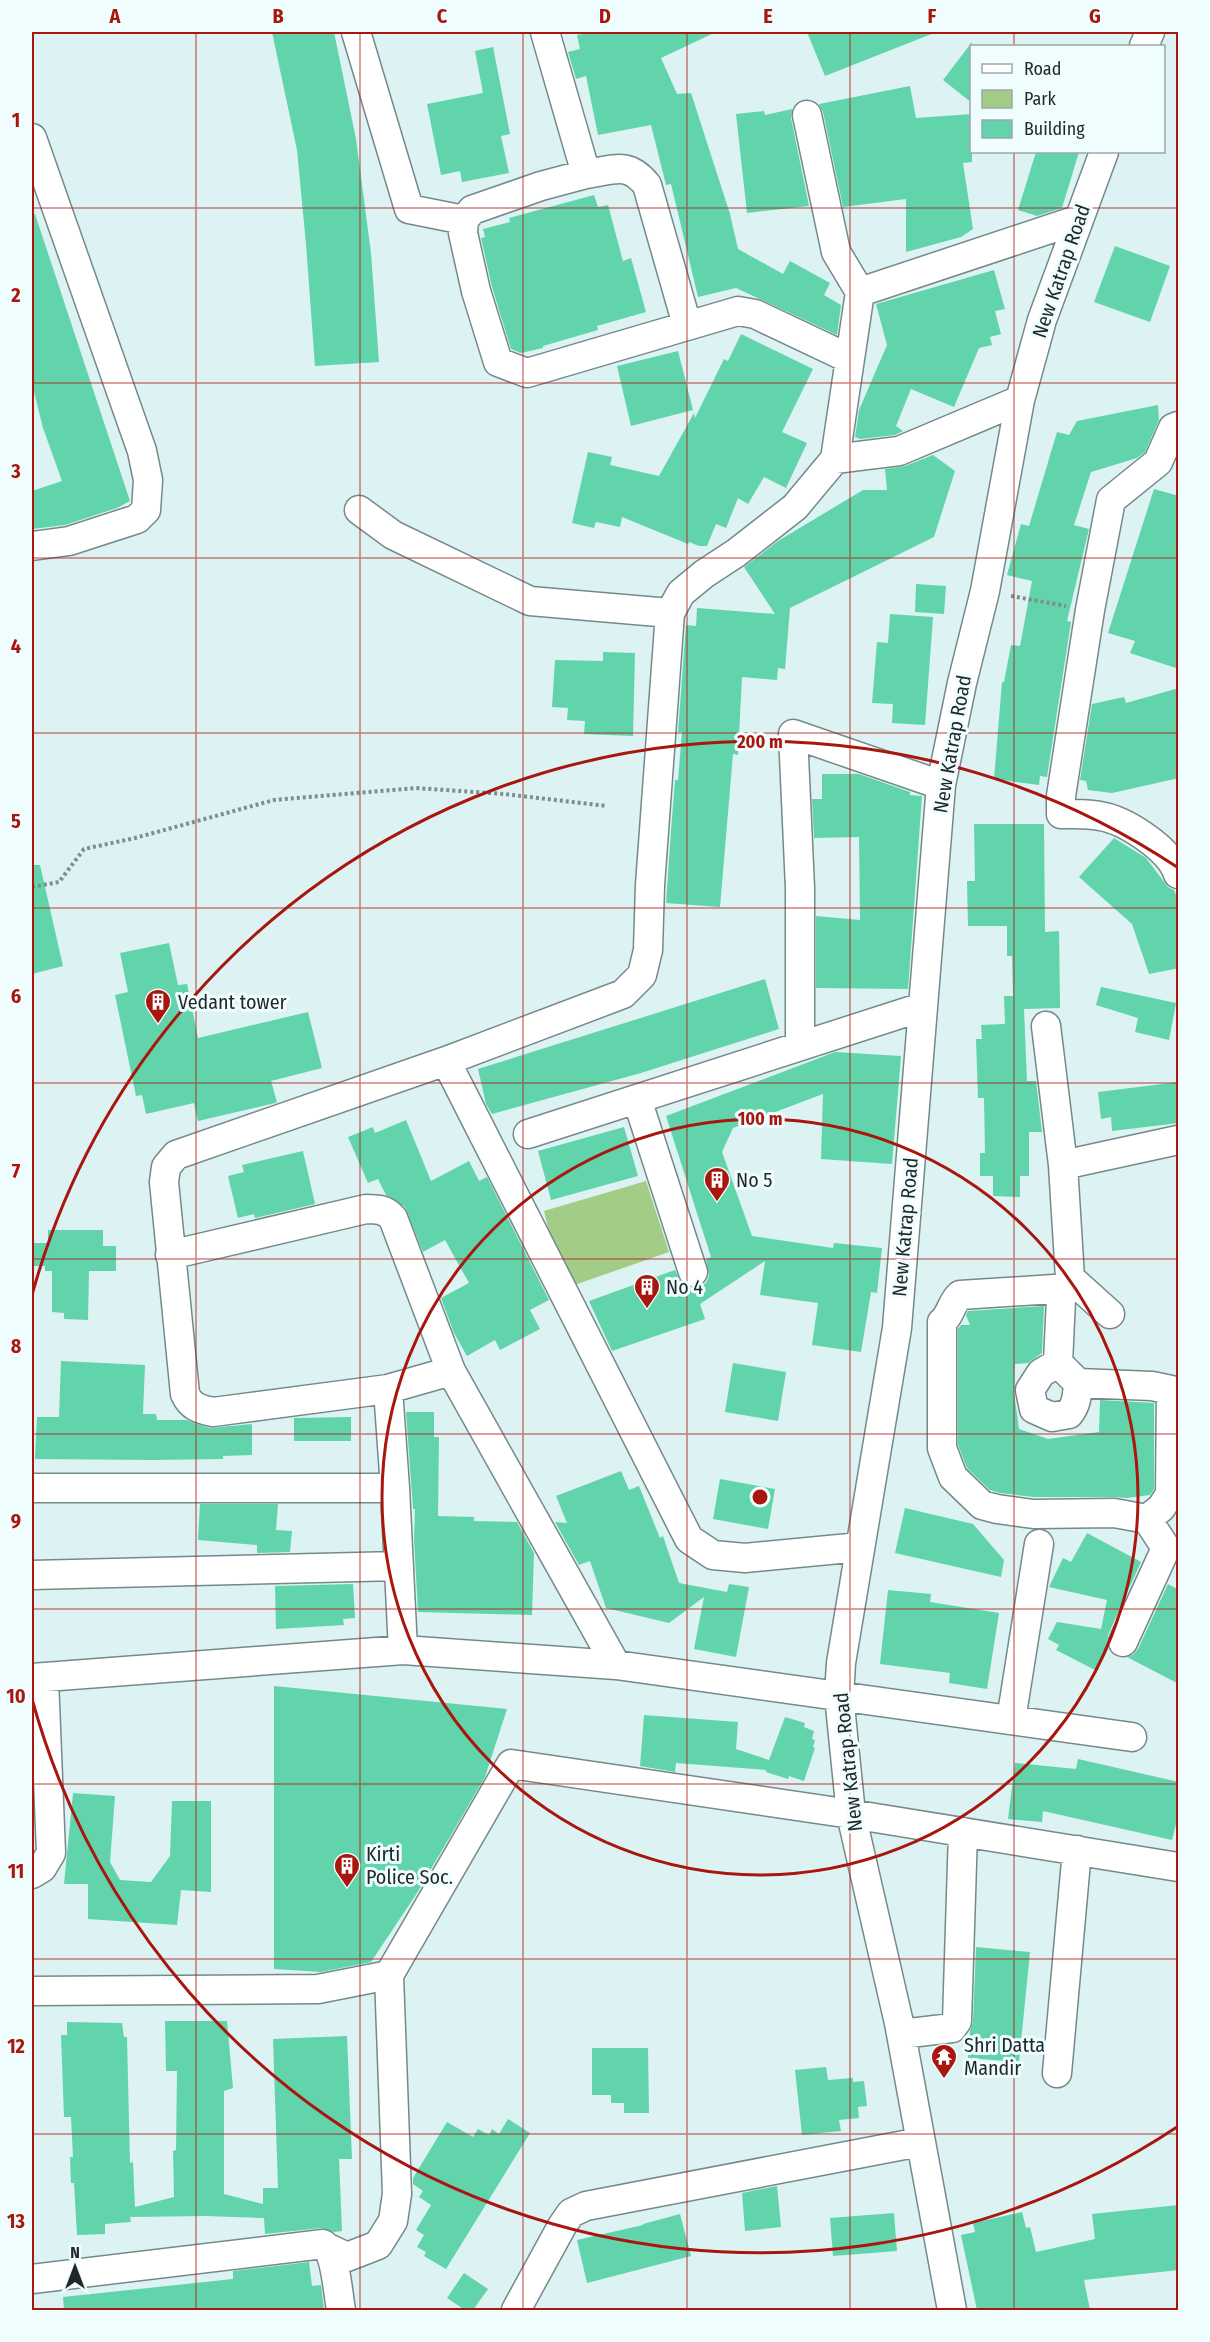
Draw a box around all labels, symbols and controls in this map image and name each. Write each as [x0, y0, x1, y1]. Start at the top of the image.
text: A [109, 4, 122, 28]
text: B [272, 4, 284, 28]
text: C [437, 4, 448, 28]
text: D [599, 4, 611, 28]
text: E [763, 4, 773, 28]
text: F [928, 4, 937, 28]
text: G [1089, 4, 1101, 28]
legend [970, 45, 1165, 153]
text: Road [1024, 58, 1061, 80]
text: Park [1024, 88, 1057, 110]
text: 1 [12, 108, 20, 132]
text: Building [1024, 118, 1085, 140]
street label: New Katrap Road [1027, 201, 1095, 341]
text: 2 [10, 283, 21, 307]
text: 3 [10, 459, 21, 483]
text: 4 [11, 634, 21, 658]
street label: New Katrap Road [928, 673, 976, 815]
text: 200 m [736, 731, 783, 753]
text: 5 [11, 809, 21, 833]
text: 6 [11, 984, 21, 1008]
building icon: Vedant tower [143, 987, 173, 1025]
place label: Vedant tower [178, 990, 287, 1014]
text: 100 m [738, 1108, 782, 1130]
street label: New Katrap Road [887, 1156, 923, 1298]
text: 7 [12, 1159, 21, 1183]
building icon: No 5 [702, 1165, 732, 1203]
place label: No 5 [736, 1168, 773, 1192]
building icon: No 4 [632, 1272, 662, 1310]
place label: No 4 [666, 1275, 703, 1299]
text: 8 [11, 1334, 22, 1358]
centre of rings [750, 1487, 770, 1507]
text: 9 [11, 1509, 21, 1533]
text: 10 [6, 1684, 26, 1708]
street label: New Katrap Road [829, 1691, 867, 1833]
place label: Kirti Police Soc. [366, 1842, 453, 1889]
building icon: Kirti Police Soc. [332, 1851, 362, 1889]
text: 11 [8, 1859, 24, 1883]
place label: Shri Datta Mandir [964, 2033, 1045, 2080]
text: 12 [7, 2034, 25, 2058]
temple icon: Shri Datta Mandir [929, 2042, 959, 2080]
text: 13 [7, 2209, 25, 2233]
north arrow [45, 2237, 105, 2297]
text: N [70, 2243, 80, 2262]

